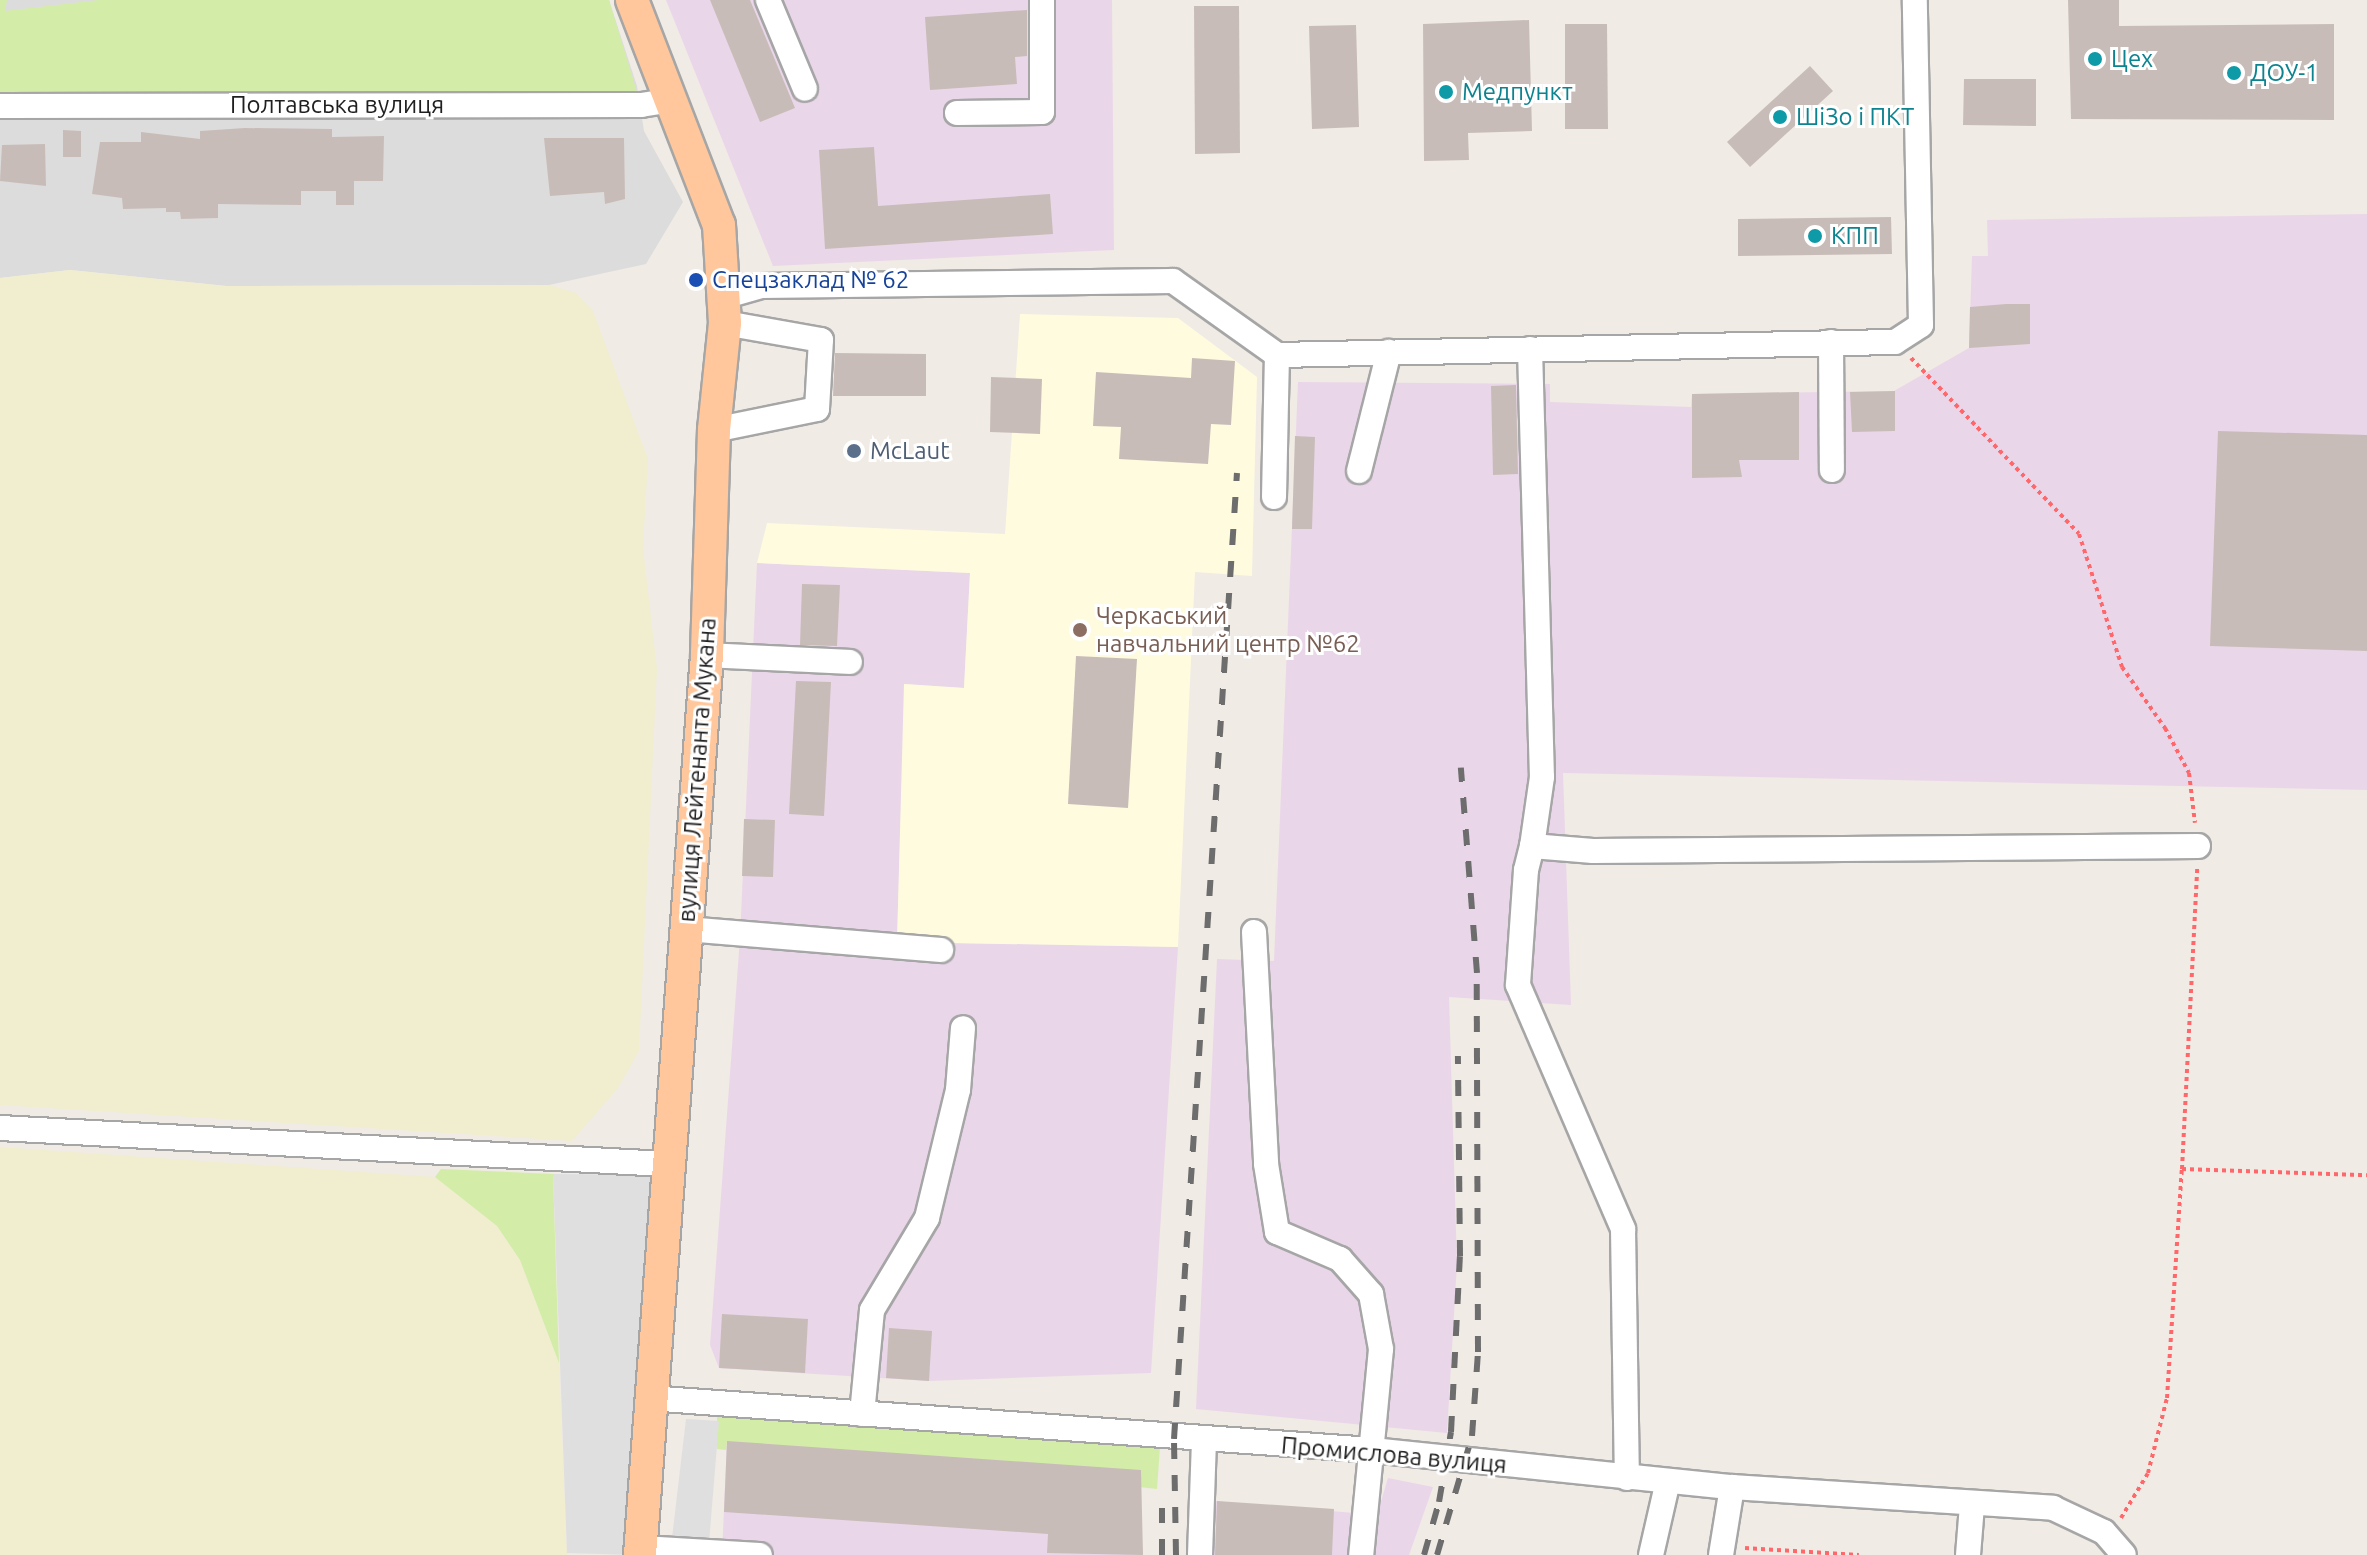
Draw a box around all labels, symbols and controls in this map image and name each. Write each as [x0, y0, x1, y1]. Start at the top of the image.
place label: Цех [2111, 45, 2153, 73]
marker: Цех [2086, 50, 2104, 68]
place label: ДОУ-1 [2250, 59, 2319, 87]
marker: ДОУ-1 [2225, 64, 2243, 82]
place label: Медпункт [1462, 78, 1573, 106]
marker: Медпункт [1437, 83, 1455, 101]
street label: Полтавська вулиця [230, 91, 444, 119]
place label: ШіЗо і ПКТ [1796, 103, 1914, 131]
marker: ШіЗо і ПКТ [1771, 108, 1789, 126]
place label: КПП [1831, 222, 1879, 250]
marker: КПП [1806, 227, 1824, 245]
place label: Спецзаклад № 62 [712, 266, 909, 294]
marker: Спецзаклад № 62 [687, 271, 705, 289]
place label: McLaut [870, 437, 950, 465]
marker: McLaut [845, 442, 863, 460]
place label: Черкаський навчальний центр №62 [1096, 602, 1360, 658]
street label: вулиця Лейтенанта Мукана [672, 617, 722, 923]
marker: Черкаський навчальний центр №62 [1071, 621, 1089, 639]
street label: Промислова вулиця [1280, 1431, 1508, 1479]

